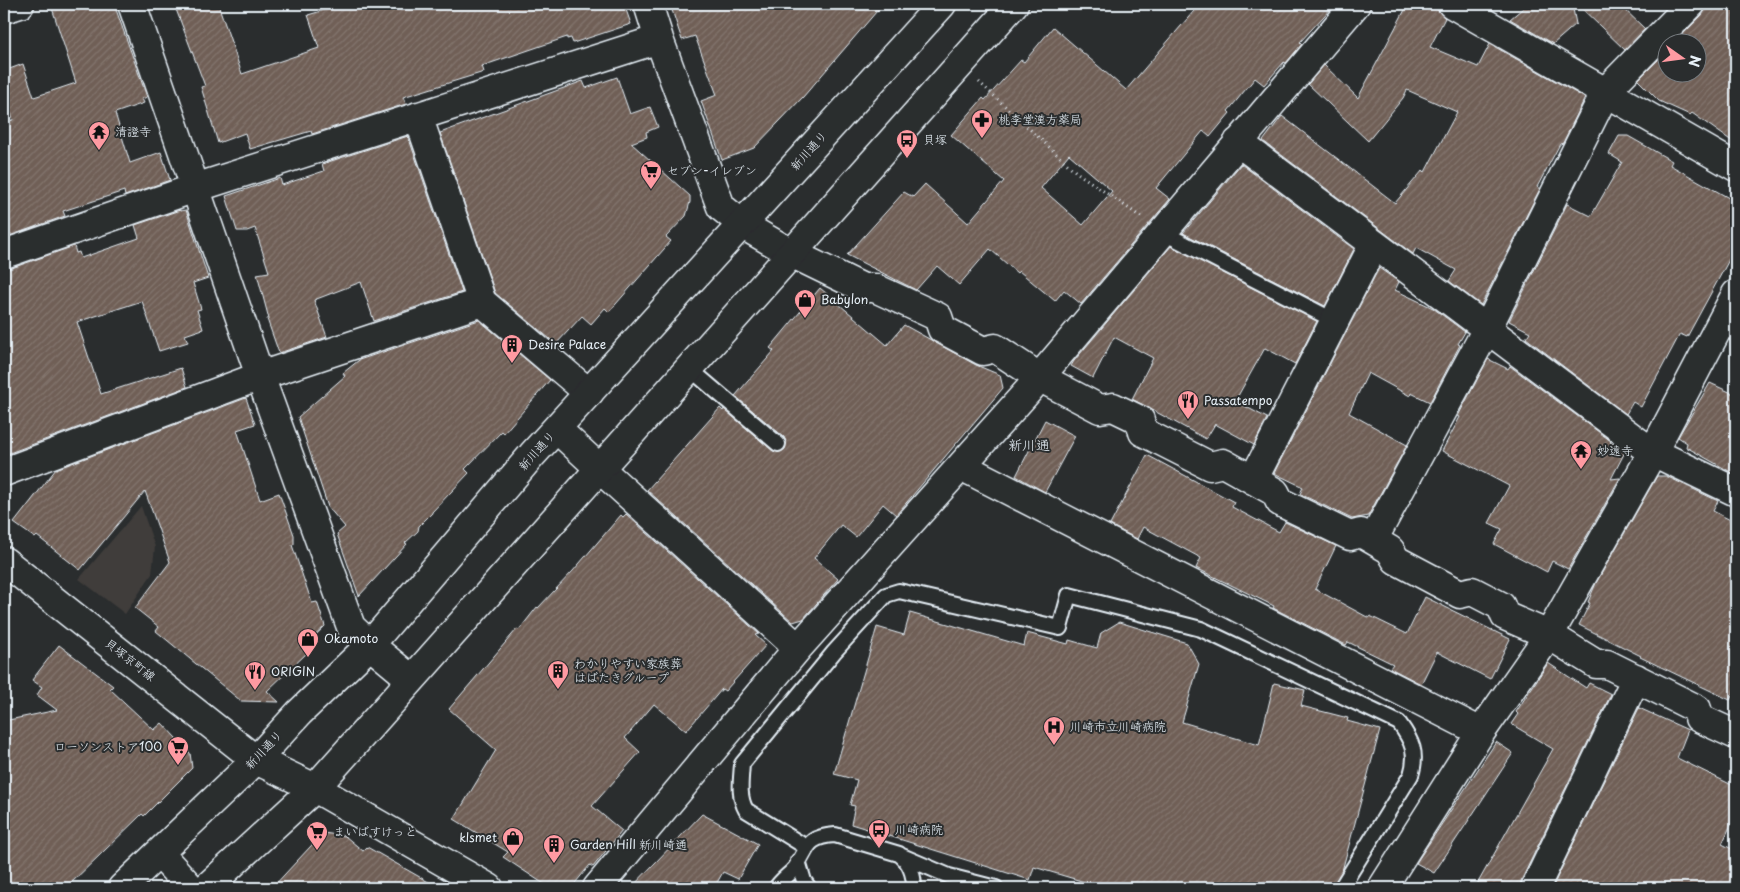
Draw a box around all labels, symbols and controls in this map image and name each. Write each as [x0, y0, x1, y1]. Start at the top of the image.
north arrow [1658, 32, 1708, 82]
text: N [1684, 53, 1707, 69]
pharmacy icon: 桃李堂漢方薬局 [970, 108, 994, 139]
place label: 桃李堂漢方薬局 [998, 110, 1082, 128]
temple icon: 清證寺 [87, 120, 111, 151]
place label: 清證寺 [115, 122, 151, 140]
street label: 新川通り [786, 126, 831, 174]
bus stop icon: 貝塚 [895, 128, 919, 159]
place label: 貝塚 [923, 130, 947, 148]
supermarket icon: セブン-イレブン [639, 159, 663, 190]
place label: セブン-イレブン [667, 161, 757, 179]
shop icon: Babylon [793, 288, 817, 319]
place label: Babylon [821, 290, 868, 308]
building icon: Desire Palace [500, 333, 524, 364]
place label: Desire Palace [528, 335, 606, 353]
restaurant icon: Passatempo [1176, 389, 1200, 420]
place label: Passatempo [1204, 391, 1273, 409]
street label: 新川通り [514, 426, 559, 474]
district label: 新川通 [1008, 434, 1050, 455]
temple icon: 妙遠寺 [1569, 439, 1593, 470]
place label: 妙遠寺 [1597, 441, 1633, 459]
shop icon: Okamoto [296, 627, 320, 658]
place label: Okamoto [324, 629, 378, 647]
street label: 貝塚京町線 [101, 634, 160, 685]
place label: わかりやすい家族葬 はばたきグループ [574, 654, 682, 686]
building icon: わかりやすい家族葬 はばたきグループ [546, 659, 570, 690]
restaurant icon: ORIGIN [243, 660, 267, 691]
place label: ORIGIN [271, 662, 315, 680]
hospital icon: 川崎市立川崎病院 [1042, 715, 1066, 746]
place label: 川崎市立川崎病院 [1070, 717, 1166, 735]
street label: 新川通り [240, 726, 286, 773]
supermarket icon: ローソンストア100 [166, 735, 190, 766]
place label: ローソンストア100 [54, 737, 162, 755]
bus stop icon: 川崎病院 [867, 818, 891, 849]
supermarket icon: まいばすけっと [305, 820, 329, 851]
place label: 川崎病院 [895, 820, 943, 838]
place label: まいばすけっと [333, 822, 417, 840]
shop icon: klsmet [501, 826, 525, 857]
place label: klsmet [459, 828, 497, 846]
building icon: Garden Hill 新川崎通 [542, 833, 566, 864]
place label: Garden Hill 新川崎通 [570, 835, 687, 853]

